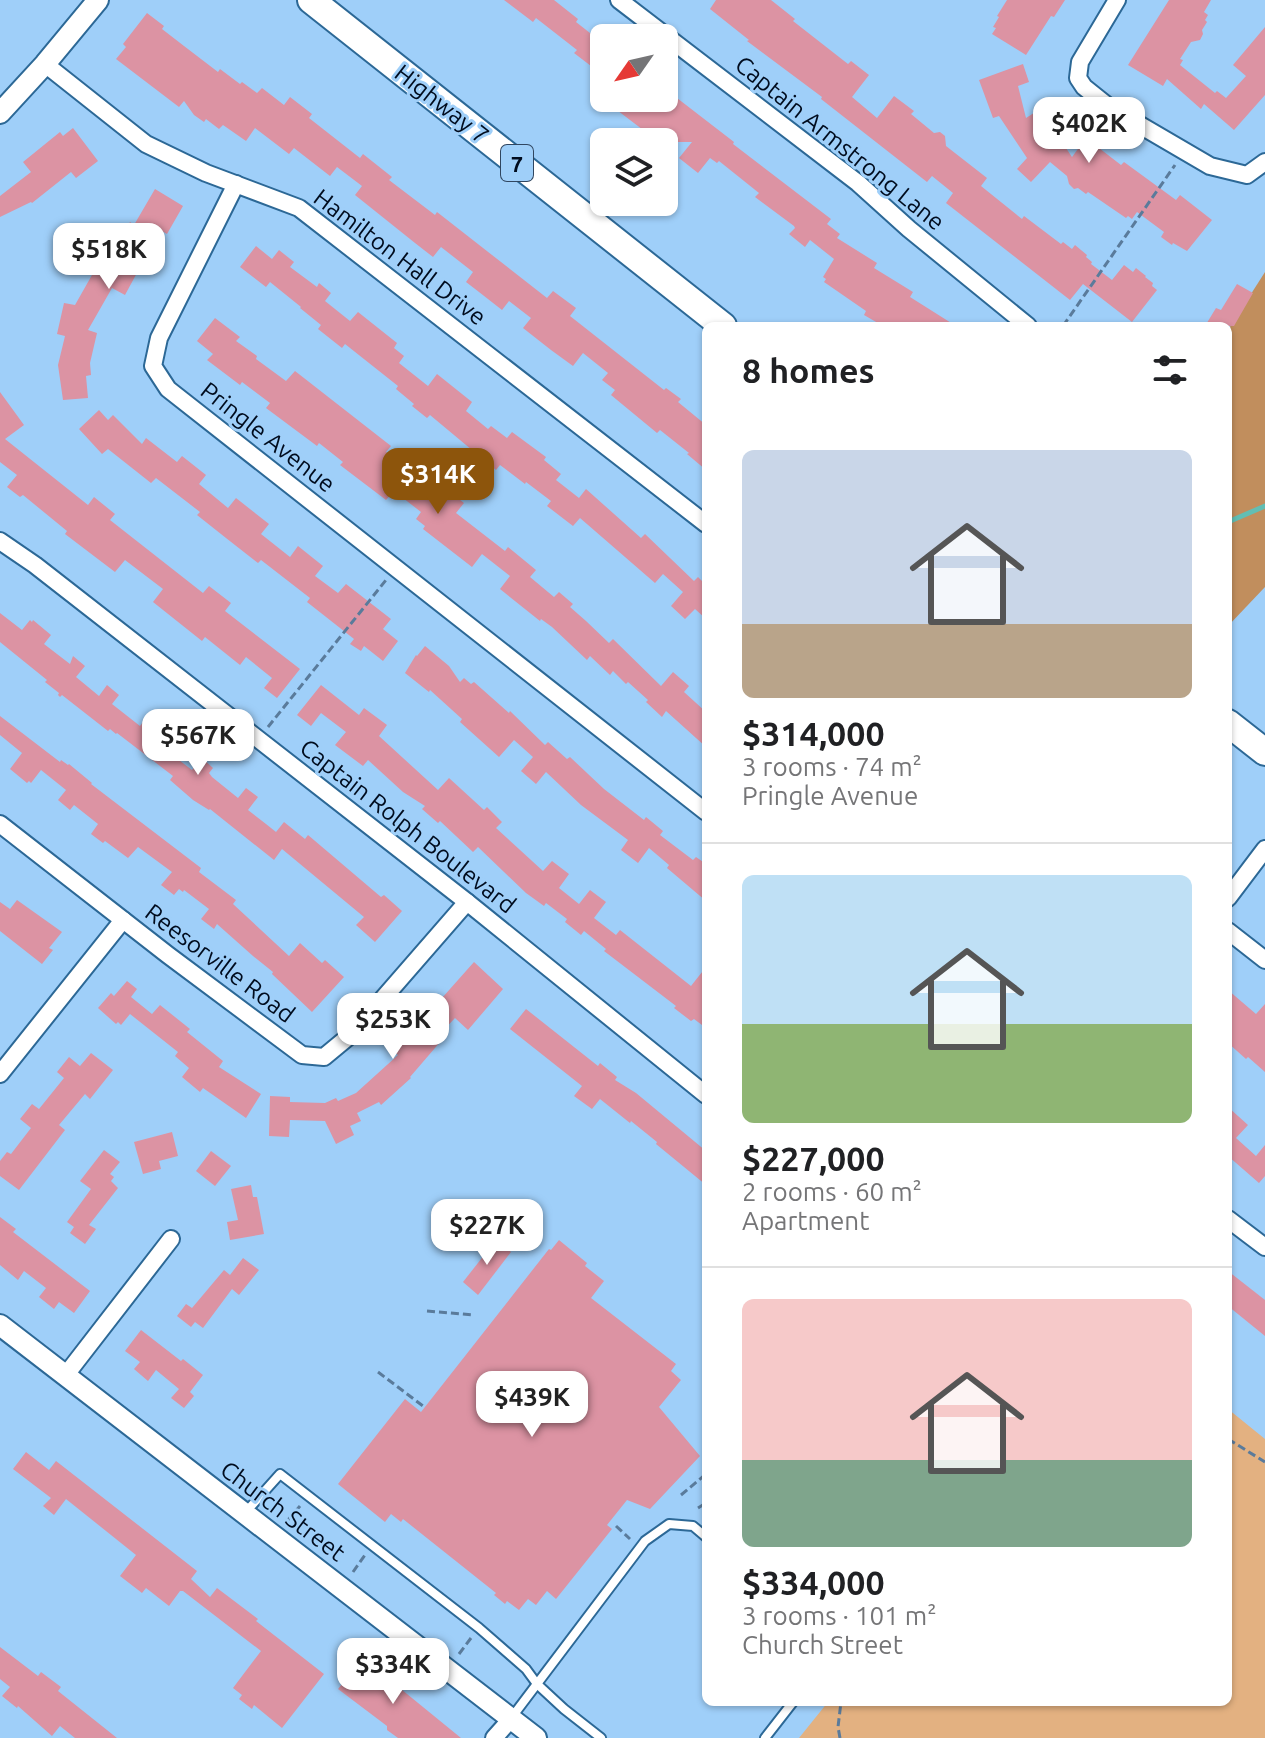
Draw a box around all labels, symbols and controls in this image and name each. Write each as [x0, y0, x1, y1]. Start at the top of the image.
north arrow [590, 24, 678, 112]
map controls [590, 24, 678, 216]
street label: Captain Armstrong Lane [730, 50, 950, 236]
street label: Highway 7 [390, 59, 494, 149]
pin: $402K [1033, 97, 1145, 165]
text: $402K [1051, 108, 1127, 137]
button: layers [590, 128, 678, 216]
road number: 7 [501, 145, 533, 181]
street label: Hamilton Hall Drive [309, 184, 491, 330]
pin: $518K [53, 223, 165, 291]
text: $518K [71, 234, 147, 263]
icon: filters [1148, 348, 1192, 392]
text: 8 homes [742, 351, 875, 389]
street label: Pringle Avenue [196, 376, 340, 498]
pin: $314K [382, 448, 494, 516]
text: $314K [400, 459, 476, 488]
icon: home [895, 502, 1039, 646]
pin: $567K [142, 709, 254, 777]
text: $314,000 [742, 714, 885, 752]
text: $567K [160, 720, 236, 749]
street label: Captain Rolph Boulevard [295, 733, 521, 919]
text: 3 rooms · 74 m² [742, 752, 922, 781]
text: Pringle Avenue [742, 781, 918, 810]
street label: Reesorville Road [140, 898, 300, 1028]
icon: home [895, 927, 1039, 1071]
pin: $253K [337, 993, 449, 1061]
text: $253K [355, 1004, 431, 1033]
text: $227,000 [742, 1139, 885, 1177]
text: 2 rooms · 60 m² [742, 1177, 922, 1206]
pin: $227K [431, 1199, 543, 1267]
text: Apartment [742, 1206, 869, 1235]
text: $227K [449, 1210, 525, 1239]
icon: home [895, 1351, 1039, 1495]
pin: $439K [476, 1371, 588, 1439]
text: $439K [494, 1382, 570, 1411]
street label: Church Street [216, 1456, 351, 1567]
text: $334,000 [742, 1563, 885, 1601]
text: 3 rooms · 101 m² [742, 1601, 937, 1630]
text: Church Street [742, 1630, 903, 1659]
pin: $334K [337, 1638, 449, 1706]
text: $334K [355, 1649, 431, 1678]

